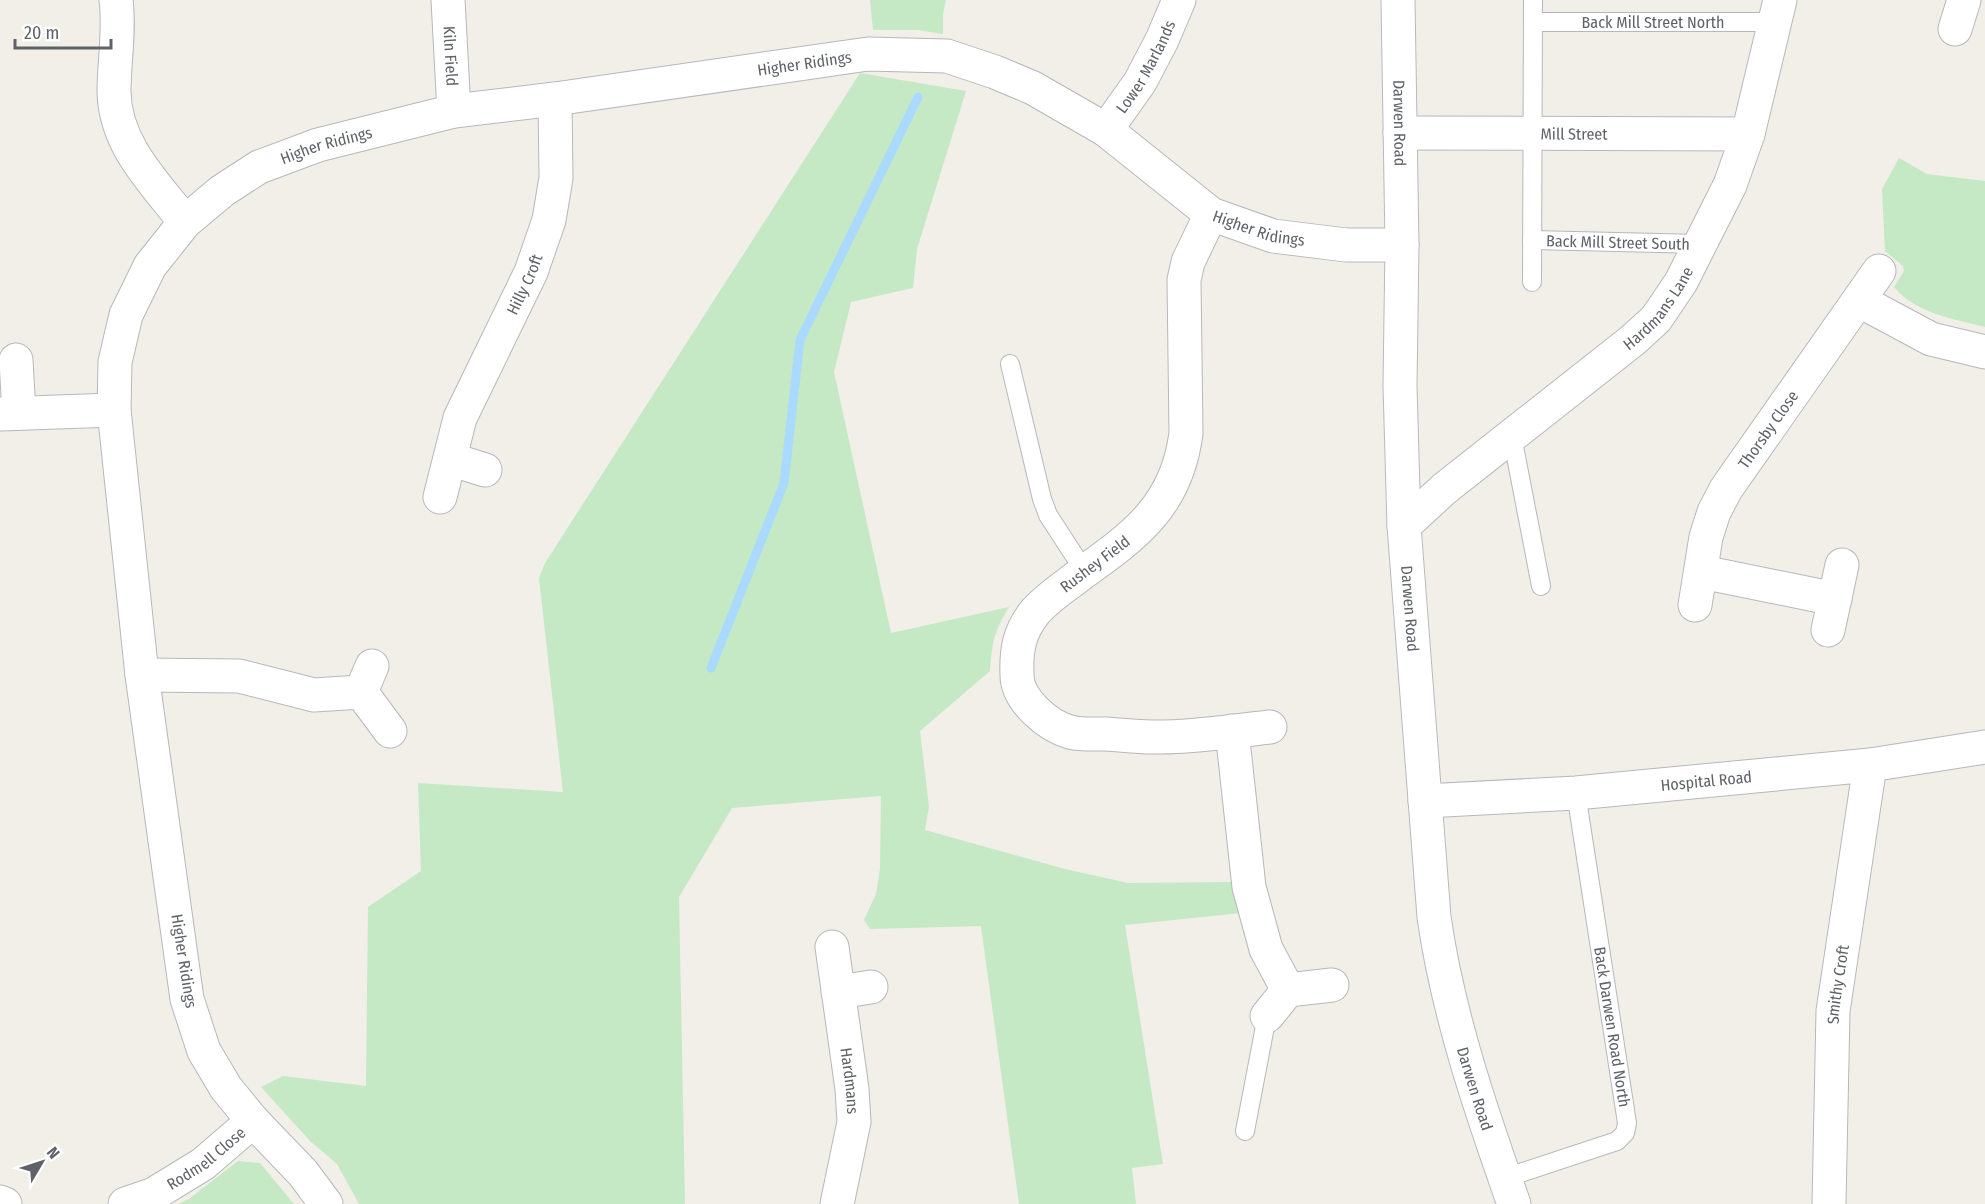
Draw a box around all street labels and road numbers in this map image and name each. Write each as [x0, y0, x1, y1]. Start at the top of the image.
street label: Back Mill Street North [1582, 13, 1724, 32]
street label: Lower Marlands [1112, 17, 1179, 117]
street label: Kiln Field [440, 25, 462, 86]
street label: Higher Ridings [756, 47, 853, 79]
street label: Darwen Road [1390, 80, 1410, 166]
street label: Higher Ridings [278, 122, 374, 168]
street label: Mill Street [1540, 124, 1608, 143]
street label: Higher Ridings [1210, 206, 1306, 249]
street label: Back Mill Street South [1546, 231, 1690, 253]
street label: Hilly Croft [502, 251, 546, 318]
street label: Hardmans Lane [1619, 263, 1697, 354]
street label: Thorsby Close [1734, 386, 1802, 472]
street label: Rushey Field [1056, 532, 1134, 596]
street label: Darwen Road [1398, 565, 1423, 652]
street label: Hospital Road [1660, 767, 1753, 794]
street label: Higher Ridings [167, 913, 201, 1010]
street label: Smithy Croft [1823, 942, 1852, 1024]
street label: Back Darwen Road North [1590, 945, 1634, 1109]
street label: Darwen Road [1453, 1045, 1497, 1133]
street label: Hardmans [837, 1046, 863, 1115]
street label: Rodmell Close [163, 1123, 249, 1193]

